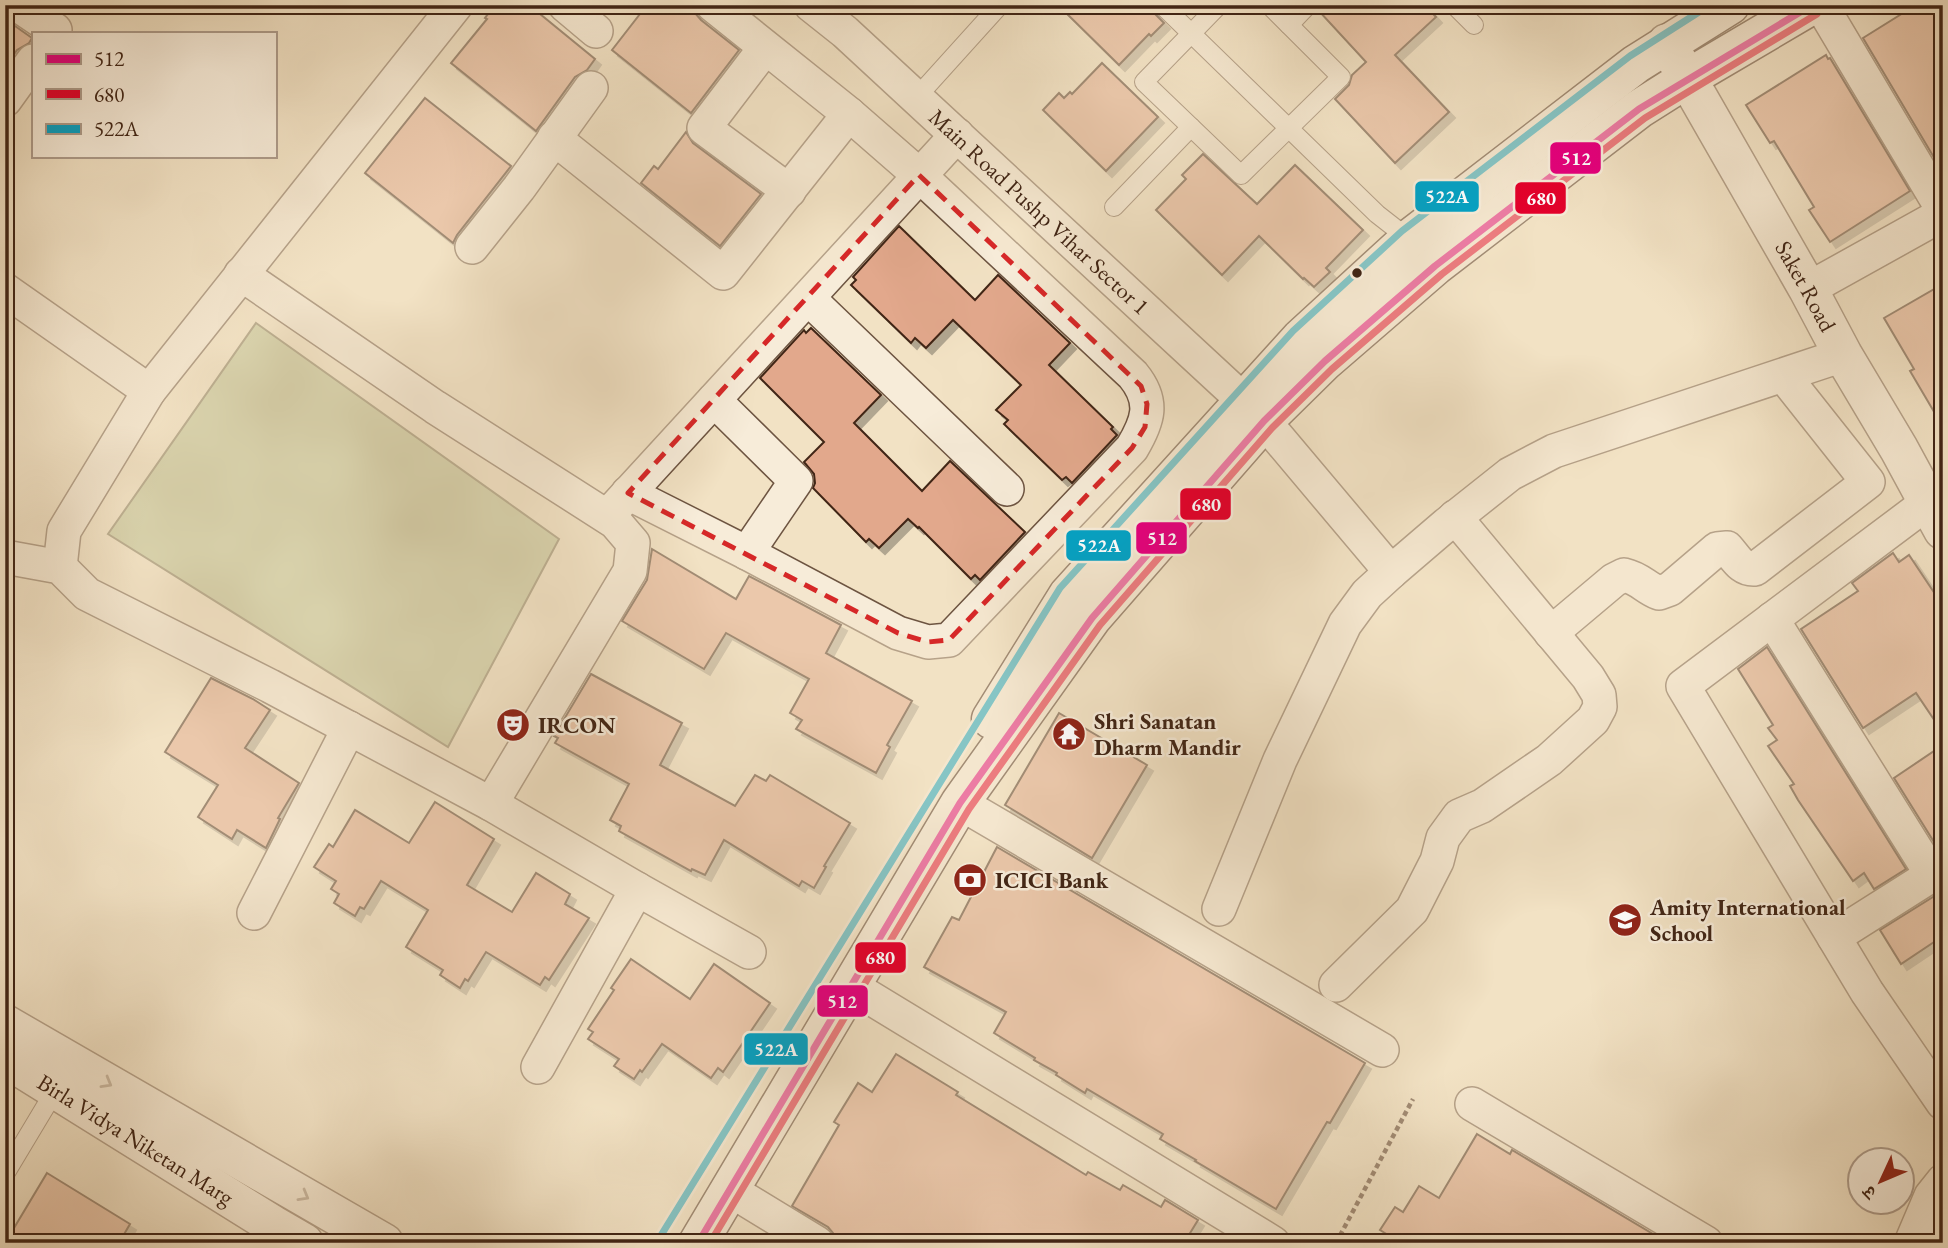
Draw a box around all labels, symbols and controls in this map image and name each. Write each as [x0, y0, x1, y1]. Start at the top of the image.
legend [32, 32, 276, 158]
text: 512 [94, 45, 124, 72]
text: 680 [94, 81, 124, 108]
street label: Main Road Pushp Vihar Sector 1 [923, 102, 1156, 321]
text: 522A [94, 115, 139, 142]
line badge: 512 [1549, 141, 1602, 175]
text: 512 [1561, 146, 1591, 171]
line badge: 522A [1414, 180, 1480, 213]
line badge: 680 [1514, 181, 1567, 215]
text: 522A [1425, 184, 1469, 209]
text: 680 [1526, 186, 1556, 211]
street label: Saket Road [1768, 235, 1843, 337]
unlabelled marker [1350, 266, 1364, 280]
line badge: 680 [1179, 487, 1232, 521]
text: 680 [1191, 492, 1221, 517]
line badge: 512 [1135, 521, 1188, 555]
text: 512 [1147, 526, 1177, 551]
line badge: 522A [1065, 529, 1132, 562]
text: 522A [1077, 533, 1121, 558]
theatre icon: IRCON [494, 706, 532, 744]
place label: Shri Sanatan Dharm Mandir [1094, 706, 1241, 762]
place label: IRCON [538, 710, 616, 740]
temple icon: Shri Sanatan Dharm Mandir [1050, 715, 1088, 753]
bank icon: ICICI Bank [951, 861, 989, 899]
place label: ICICI Bank [995, 865, 1109, 895]
place label: Amity International School [1649, 892, 1846, 948]
school or university icon: Amity International School [1606, 901, 1644, 939]
line badge: 680 [854, 941, 907, 974]
text: 680 [865, 945, 895, 970]
line badge: 512 [816, 984, 869, 1018]
text: 512 [827, 989, 857, 1014]
line badge: 522A [743, 1032, 809, 1066]
text: 522A [754, 1037, 798, 1062]
street label: Birla Vidya Niketan Marg [32, 1067, 240, 1212]
one-way arrow [99, 1074, 112, 1087]
north arrow [1846, 1146, 1916, 1216]
text: उ [1856, 1179, 1883, 1206]
one-way arrow [297, 1188, 309, 1201]

